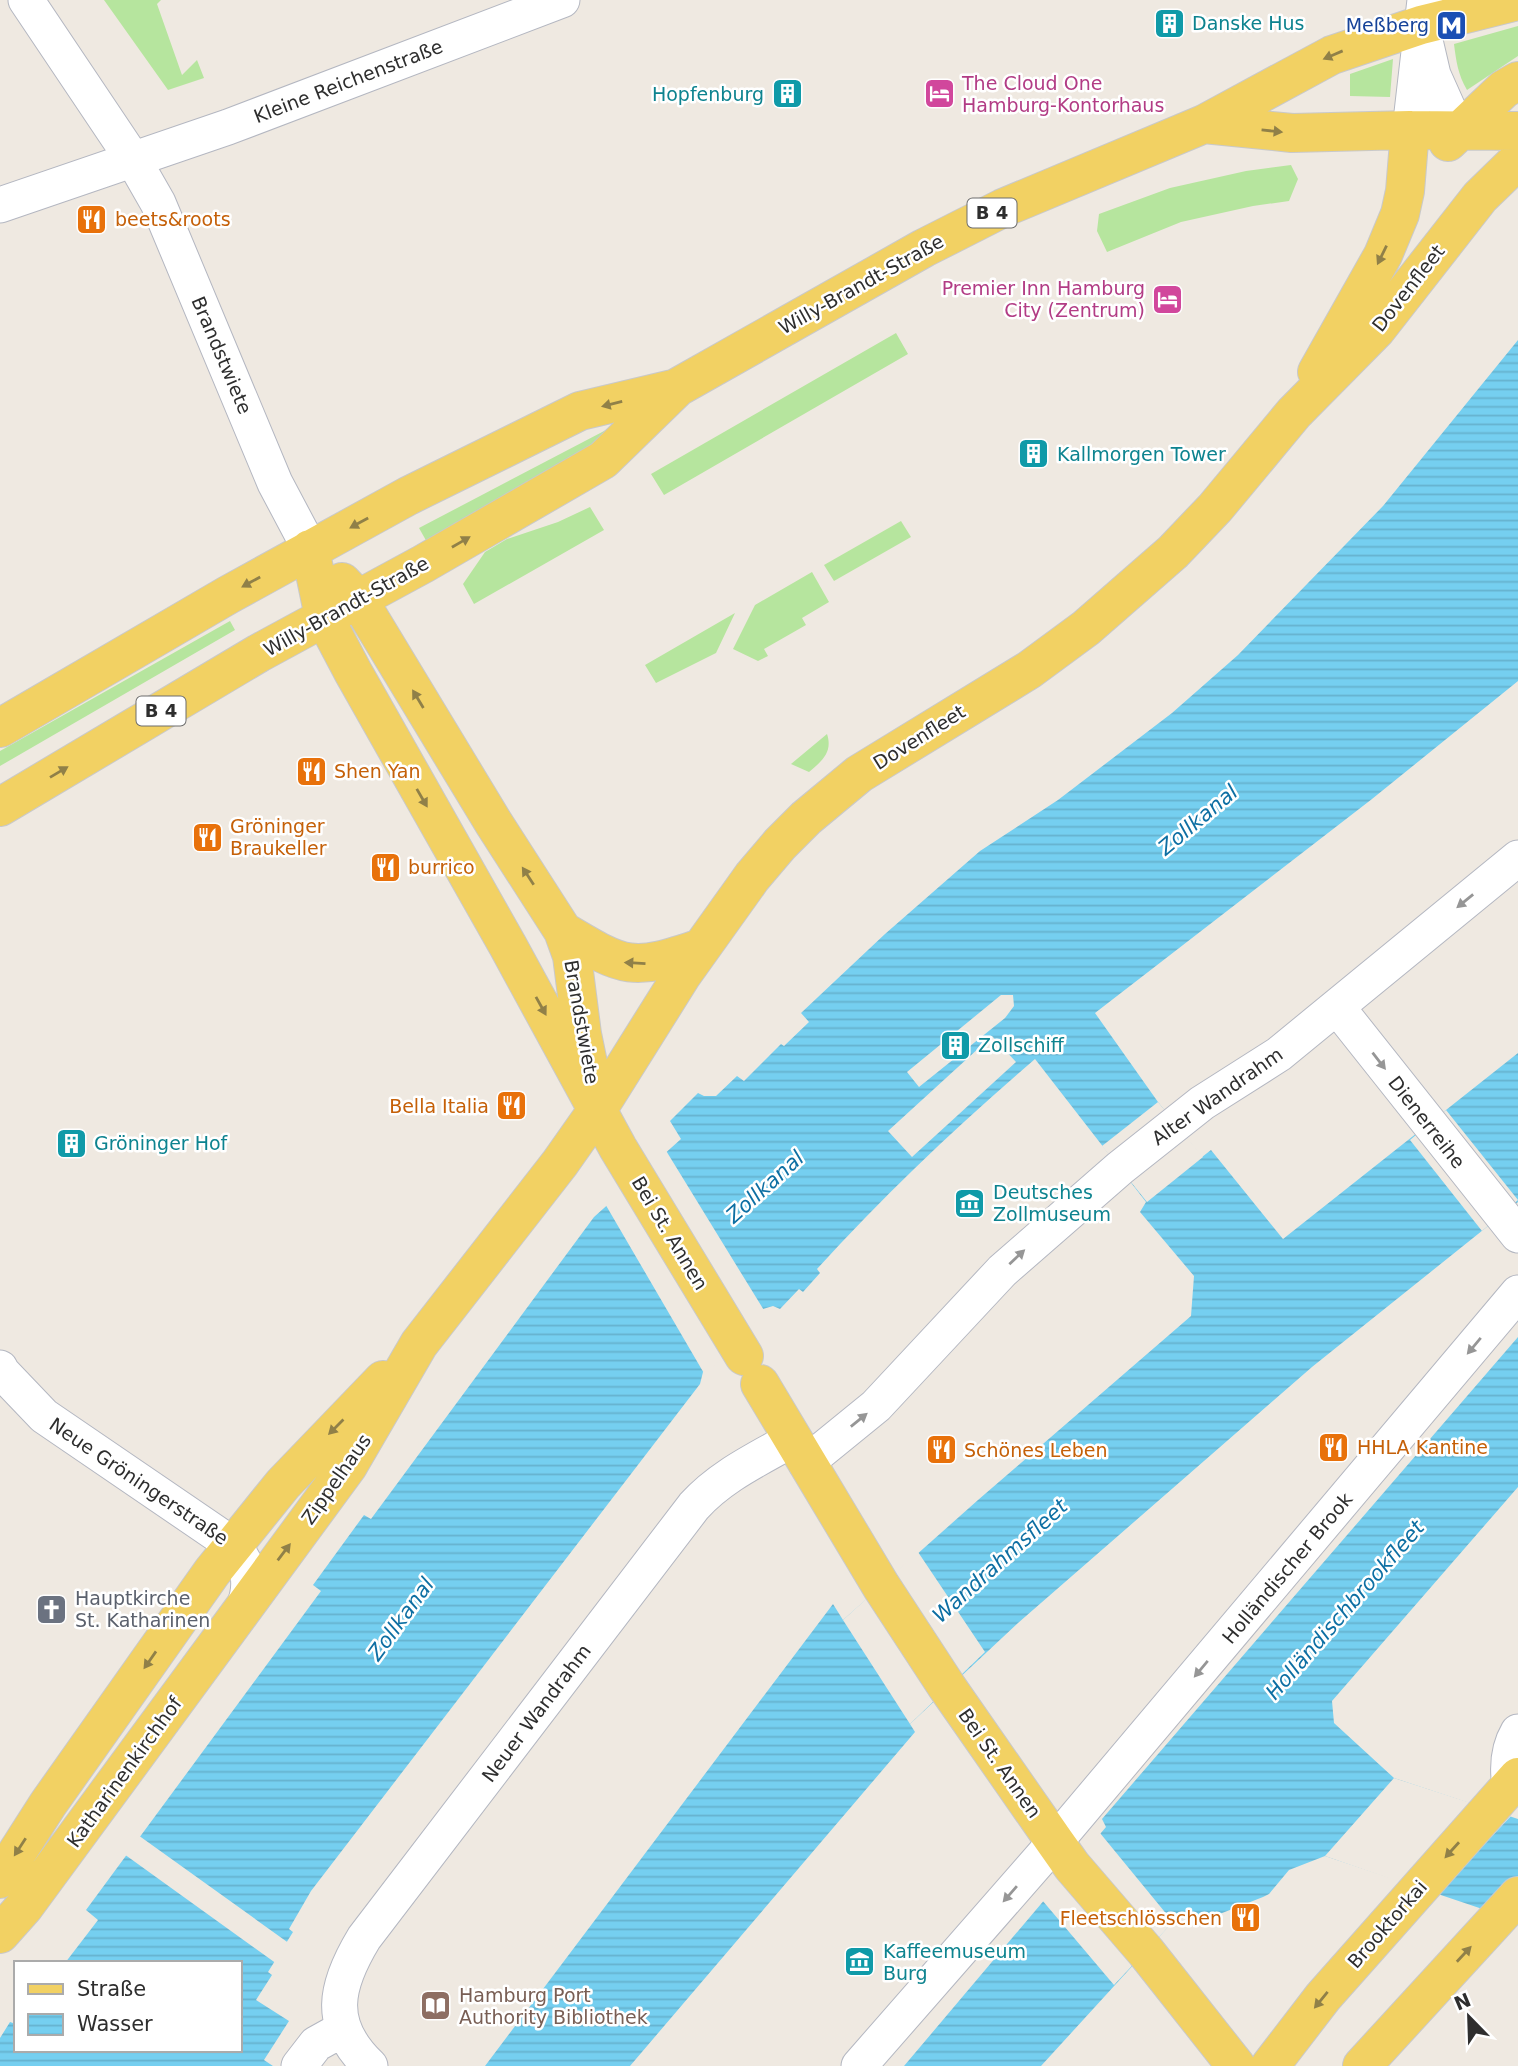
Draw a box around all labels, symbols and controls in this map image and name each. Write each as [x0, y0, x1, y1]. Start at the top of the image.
building icon: Danske Hus [1152, 6, 1186, 40]
metro station icon: Meßberg [1435, 8, 1469, 42]
place label: Danske Hus [1192, 12, 1305, 34]
place label: Meßberg [1346, 14, 1429, 36]
street label: Kleine Reichenstraße [250, 35, 446, 127]
one-way arrow [1323, 50, 1344, 61]
place label: The Cloud One Hamburg-Kontorhaus [961, 72, 1164, 116]
building icon: Hopfenburg [770, 77, 804, 111]
hotel icon: The Cloud One Hamburg-Kontorhaus [922, 77, 956, 111]
place label: Hopfenburg [652, 83, 764, 105]
one-way arrow [1262, 126, 1284, 137]
road number: B 4 [968, 198, 1016, 228]
restaurant icon: beets&roots [75, 202, 109, 236]
place label: beets&roots [115, 208, 231, 230]
street label: Willy-Brandt-Straße [775, 230, 947, 338]
street label: Dovenfleet [1367, 240, 1449, 336]
one-way arrow [1376, 245, 1387, 265]
place label: Premier Inn Hamburg City (Zentrum) [942, 277, 1145, 321]
hotel icon: Premier Inn Hamburg City (Zentrum) [1151, 282, 1185, 316]
street label: Brandstwiete [187, 293, 257, 417]
one-way arrow [601, 398, 623, 409]
building icon: Kallmorgen Tower [1017, 437, 1051, 471]
place label: Kallmorgen Tower [1057, 443, 1226, 465]
one-way arrow [349, 517, 369, 529]
one-way arrow [451, 536, 470, 548]
street label: Willy-Brandt-Straße [260, 552, 432, 660]
one-way arrow [241, 576, 261, 588]
one-way arrow [412, 690, 425, 709]
road number: B 4 [136, 696, 186, 726]
street label: Dovenfleet [869, 700, 969, 774]
restaurant icon: Shen Yan [294, 754, 328, 788]
place label: Shen Yan [334, 760, 421, 782]
one-way arrow [49, 765, 68, 778]
water label: Zollkanal [1153, 780, 1243, 861]
one-way arrow [416, 788, 428, 807]
place label: Gröninger Braukeller [230, 815, 327, 859]
restaurant icon: Gröninger Braukeller [190, 820, 224, 854]
restaurant icon: burrico [368, 850, 402, 884]
place label: burrico [408, 856, 475, 878]
one-way arrow [522, 867, 535, 886]
one-way arrow [1457, 893, 1474, 908]
one-way arrow [624, 957, 646, 968]
street label: Brandstwiete [560, 958, 604, 1086]
one-way arrow [535, 996, 547, 1016]
building icon: Zollschiff [938, 1028, 972, 1062]
place label: Zollschiff [978, 1034, 1065, 1056]
street label: Alter Wandrahm [1147, 1043, 1287, 1149]
one-way arrow [1371, 1052, 1385, 1070]
street label: Dienerreihe [1384, 1072, 1470, 1172]
restaurant icon: Bella Italia [495, 1089, 529, 1123]
place label: Bella Italia [389, 1095, 489, 1117]
building icon: Gröninger Hof [54, 1126, 88, 1160]
place label: Gröninger Hof [94, 1132, 229, 1154]
water label: Zollkanal [721, 1146, 809, 1229]
street label: Bei St. Annen [627, 1172, 713, 1294]
place label: Deutsches Zollmuseum [993, 1181, 1111, 1225]
museum icon: Deutsches Zollmuseum [953, 1186, 987, 1220]
one-way arrow [1009, 1249, 1026, 1265]
one-way arrow [1467, 1337, 1482, 1354]
one-way arrow [849, 1412, 867, 1427]
street label: Neue Gröningerstraße [45, 1413, 233, 1549]
one-way arrow [328, 1419, 344, 1435]
street label: Zippelhaus [297, 1430, 375, 1528]
restaurant icon: HHLA Kantine [1317, 1430, 1351, 1464]
restaurant icon: Schönes Leben [924, 1433, 958, 1467]
place label: HHLA Kantine [1357, 1436, 1488, 1458]
place label: Schönes Leben [964, 1439, 1108, 1461]
street label: Holländischer Brook [1217, 1488, 1357, 1648]
water label: Wandrahmsfleet [928, 1494, 1073, 1628]
water label: Holländischbrookfleet [1261, 1515, 1430, 1704]
one-way arrow [277, 1543, 291, 1561]
water label: Zollkanal [363, 1573, 439, 1666]
place label: Hauptkirche St. Katharinen [75, 1587, 210, 1631]
church icon: Hauptkirche St. Katharinen [35, 1592, 69, 1626]
street label: Neuer Wandrahm [477, 1640, 595, 1786]
one-way arrow [143, 1651, 157, 1669]
one-way arrow [1194, 1661, 1209, 1678]
street label: Katharinenkirchhof [62, 1692, 187, 1851]
street label: Bei St. Annen [954, 1704, 1046, 1822]
one-way arrow [14, 1837, 27, 1857]
one-way arrow [1445, 1841, 1461, 1858]
street label: Brooktorkai [1343, 1876, 1431, 1972]
one-way arrow [1003, 1885, 1018, 1902]
restaurant icon: Fleetschlösschen [1228, 1901, 1262, 1935]
place label: Fleetschlösschen [1060, 1907, 1222, 1929]
place label: Kaffeemuseum Burg [883, 1940, 1026, 1984]
museum icon: Kaffeemuseum Burg [843, 1945, 877, 1979]
one-way arrow [1456, 1945, 1472, 1963]
legend [14, 1961, 242, 2052]
text: Straße [77, 1977, 146, 2001]
north arrow [1434, 1982, 1504, 2052]
place label: Hamburg Port Authority Bibliothek [459, 1984, 648, 2028]
text: N [1451, 1988, 1474, 2015]
library icon: Hamburg Port Authority Bibliothek [419, 1989, 453, 2023]
one-way arrow [1314, 1990, 1329, 2008]
text: Wasser [77, 2012, 153, 2036]

